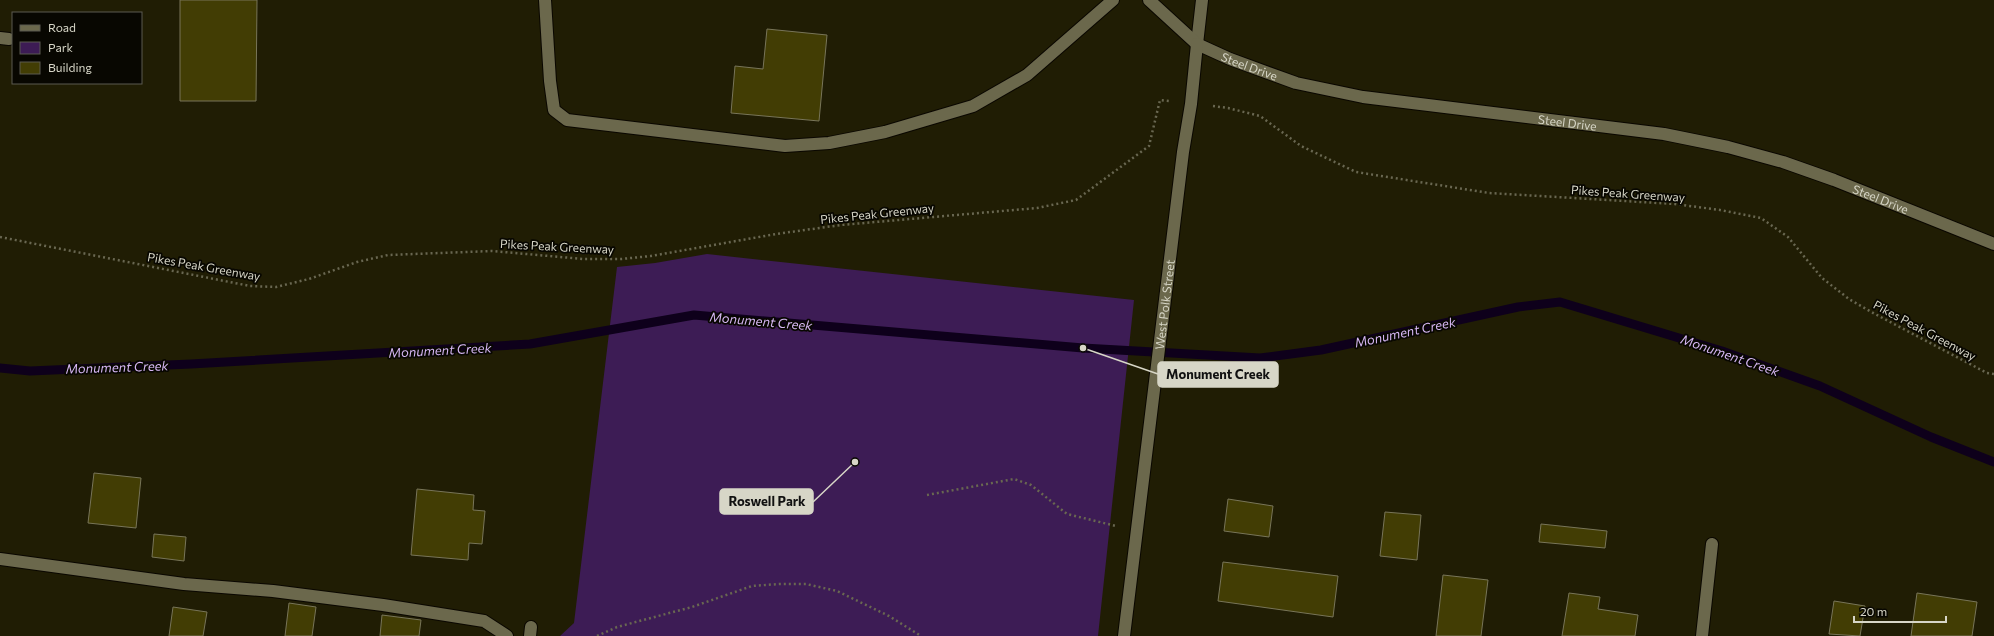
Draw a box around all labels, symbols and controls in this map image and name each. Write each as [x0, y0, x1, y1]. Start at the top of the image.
legend [12, 12, 142, 84]
text: Road [48, 20, 76, 34]
text: Park [48, 40, 74, 54]
street label: Steel Drive [1219, 49, 1279, 83]
text: Building [48, 60, 92, 74]
street label: Steel Drive [1537, 112, 1597, 133]
street label: Steel Drive [1851, 181, 1911, 216]
street label: Pikes Peak Greenway [1571, 182, 1685, 204]
street label: Pikes Peak Greenway [819, 200, 935, 226]
street label: Pikes Peak Greenway [500, 236, 614, 256]
street label: Pikes Peak Greenway [147, 249, 261, 283]
street label: West Polk Street [1152, 258, 1177, 350]
street label: Pikes Peak Greenway [1871, 297, 1979, 363]
water label: Monument Creek [709, 309, 814, 334]
water label: Monument Creek [1353, 313, 1458, 351]
water label: Monument Creek [1679, 331, 1782, 380]
water label: Monument Creek [388, 339, 493, 361]
water label: Monument Creek [65, 357, 170, 377]
callout: Monument Creek [1158, 362, 1278, 387]
text: Monument Creek [1166, 366, 1271, 382]
callout: Roswell Park [720, 489, 813, 514]
text: Roswell Park [728, 493, 806, 509]
scale bar [1854, 598, 1946, 624]
text: 20 m [1860, 604, 1887, 618]

